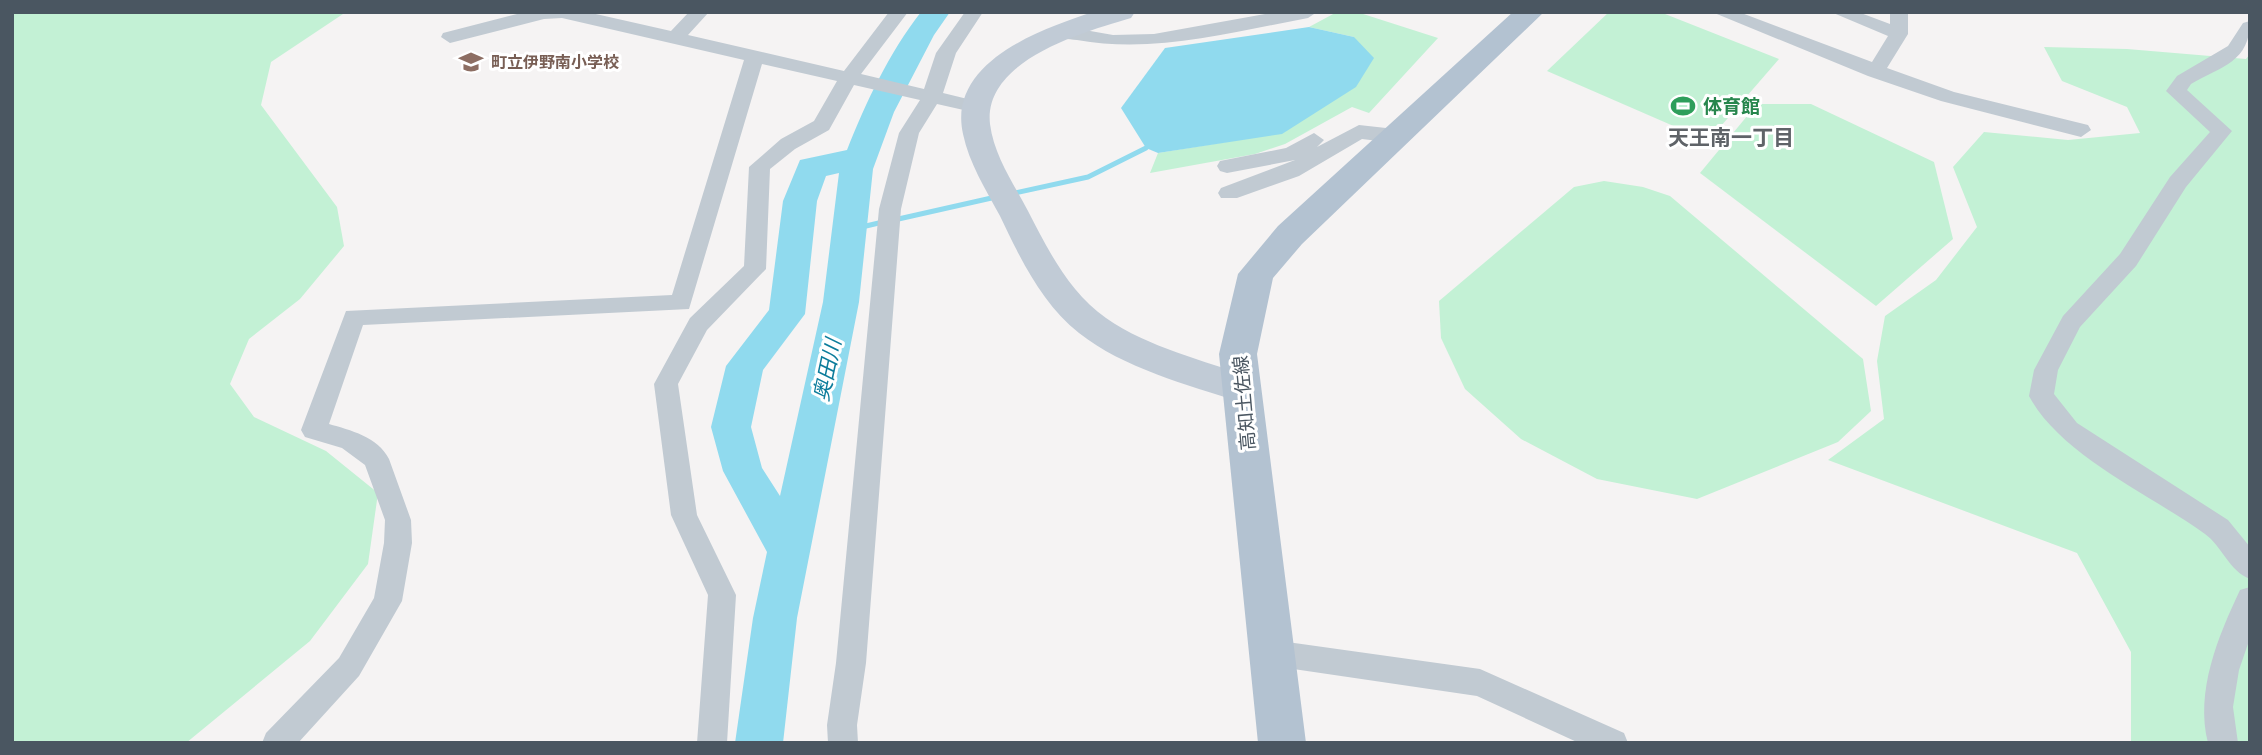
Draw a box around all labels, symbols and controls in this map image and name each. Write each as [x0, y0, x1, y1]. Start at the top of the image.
school or university icon: 町立伊野南小学校 [457, 48, 485, 76]
place label: 町立伊野南小学校 [491, 51, 619, 73]
sports icon: 体育館 [1669, 92, 1697, 120]
place label: 体育館 [1703, 93, 1760, 119]
district label: 天王南一丁目 [1668, 123, 1794, 152]
water label: 奥田川 [806, 334, 848, 404]
street label: 高知土佐線 [1227, 355, 1261, 451]

